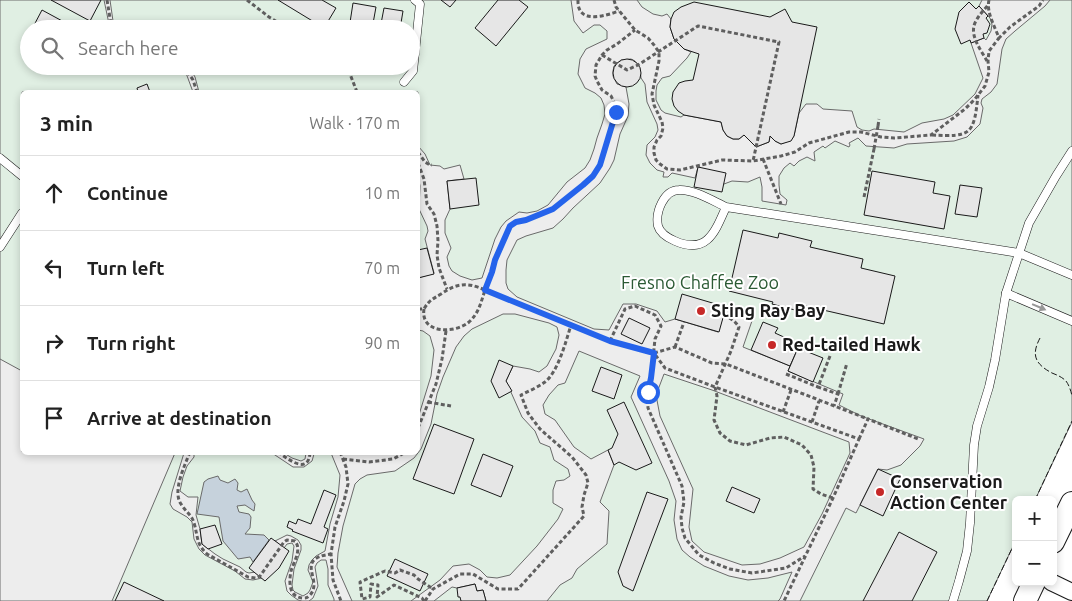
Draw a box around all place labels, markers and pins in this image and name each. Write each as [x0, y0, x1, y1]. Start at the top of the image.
place label: Sting Ray Bay [711, 300, 826, 320]
marker: Sting Ray Bay [695, 305, 707, 317]
place label: Red-tailed Hawk [782, 334, 920, 354]
marker: Red-tailed Hawk [766, 339, 778, 351]
place label: Conservation Action Center [890, 471, 1008, 512]
marker: Conservation Action Center [874, 486, 886, 498]

